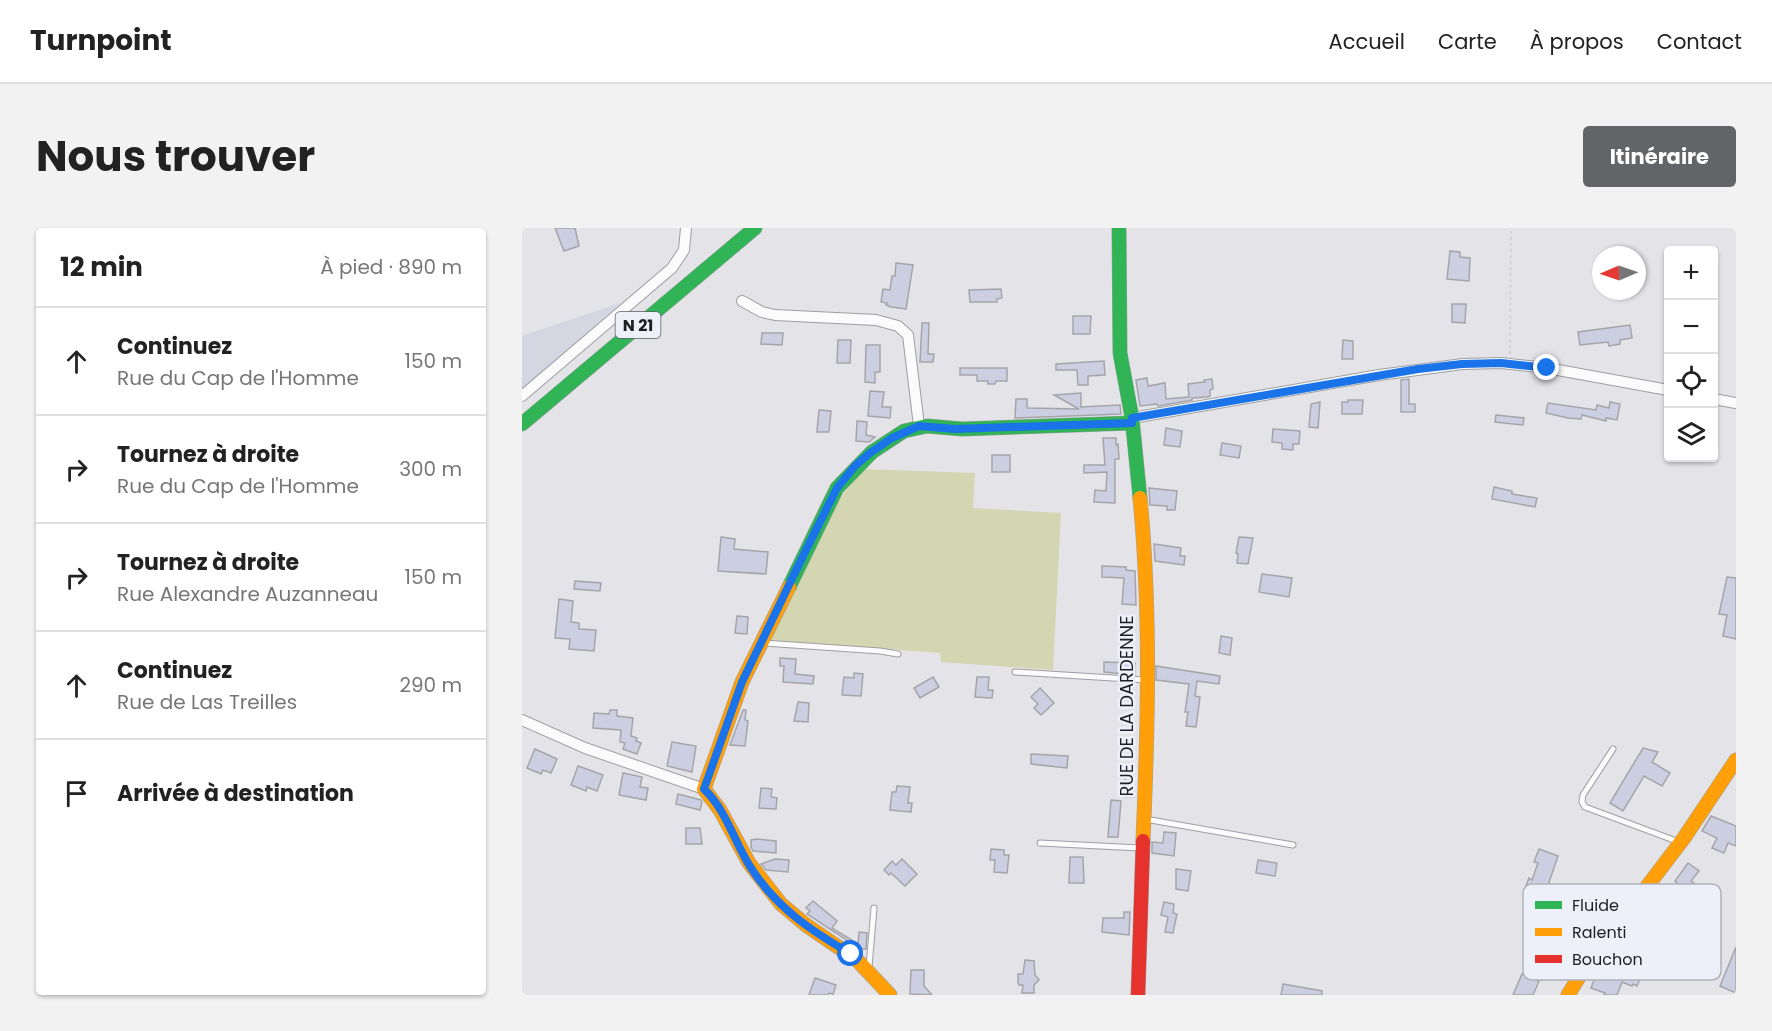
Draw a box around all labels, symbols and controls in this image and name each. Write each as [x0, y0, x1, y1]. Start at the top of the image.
text: Turnpoint [30, 21, 172, 60]
text: Accueil [1328, 27, 1405, 56]
text: Carte [1438, 27, 1497, 56]
text: À propos [1530, 27, 1624, 56]
text: Contact [1657, 27, 1742, 56]
button: Itinéraire [1583, 126, 1736, 187]
text: Nous trouver [36, 127, 315, 186]
north arrow [1592, 246, 1646, 300]
map controls [1664, 246, 1718, 462]
button: + [1664, 246, 1718, 300]
text: 12 min [60, 249, 143, 285]
text: À pied · 890 m [320, 253, 462, 281]
button: − [1664, 300, 1718, 354]
road number: N 21 [616, 312, 660, 338]
text: Continuez [117, 331, 232, 362]
icon: ahead [60, 345, 93, 378]
text: 150 m [405, 347, 462, 375]
route end [1533, 354, 1559, 380]
button: locate [1664, 354, 1718, 408]
text: Rue du Cap de l'Homme [117, 364, 359, 392]
button: layers [1664, 408, 1718, 462]
text: Tournez à droite [117, 439, 299, 470]
icon: right [60, 453, 93, 486]
text: 300 m [399, 455, 462, 483]
text: Rue du Cap de l'Homme [117, 472, 359, 500]
text: Tournez à droite [117, 547, 299, 578]
icon: right [60, 561, 93, 594]
text: 150 m [405, 563, 462, 591]
text: Rue Alexandre Auzanneau [117, 580, 378, 608]
street label: RUE DE LA DARDENNE [1114, 616, 1139, 796]
text: Continuez [117, 655, 232, 686]
icon: ahead [60, 669, 93, 702]
text: 290 m [399, 671, 462, 699]
text: Rue de Las Treilles [117, 688, 297, 716]
icon: arrive [60, 777, 93, 810]
text: Arrivée à destination [117, 778, 354, 809]
legend [1523, 884, 1721, 980]
text: Fluide [1572, 894, 1619, 917]
text: Ralenti [1572, 921, 1626, 944]
route start [837, 940, 863, 966]
text: Bouchon [1572, 948, 1643, 971]

